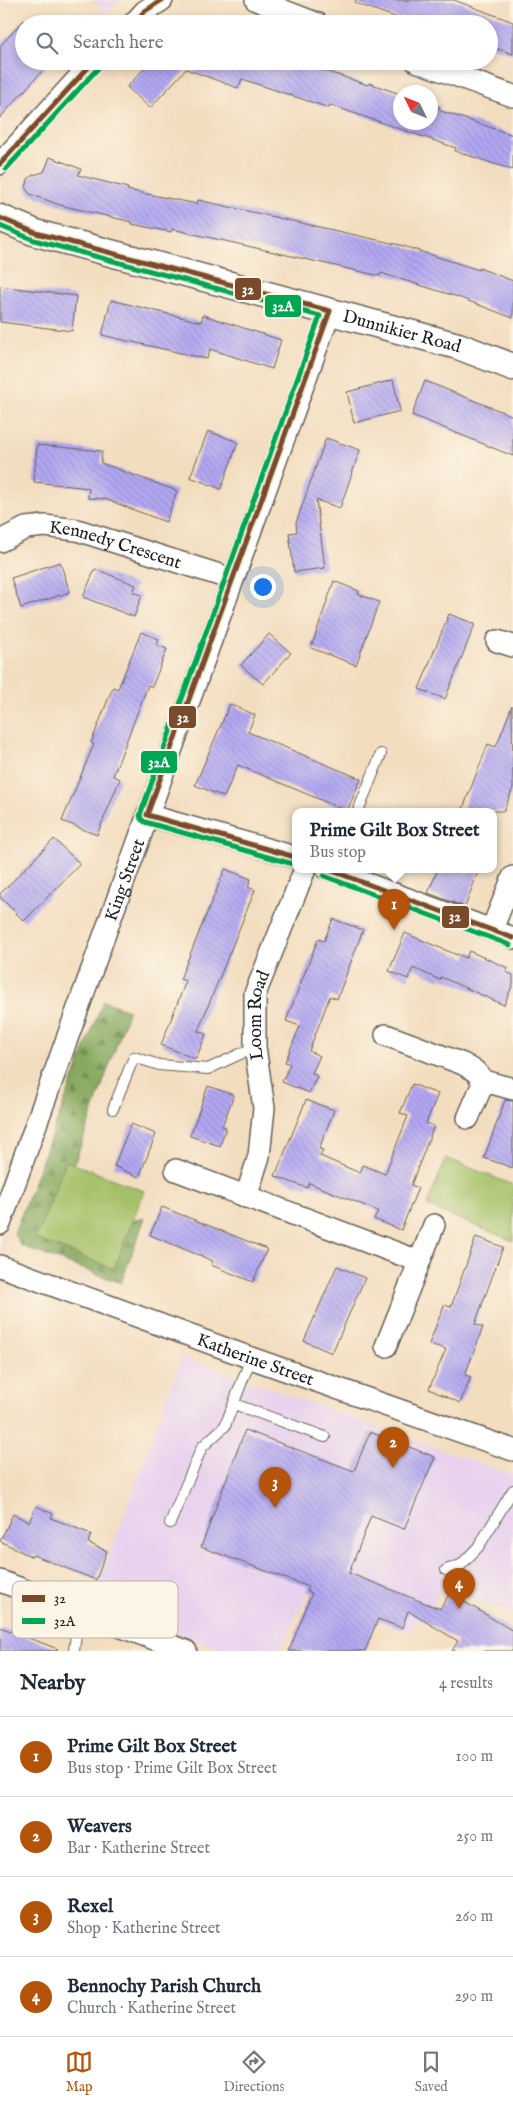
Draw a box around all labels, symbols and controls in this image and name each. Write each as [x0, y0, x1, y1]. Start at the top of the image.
search box [15, 15, 498, 70]
icon: search [33, 29, 61, 57]
text: Search here [73, 31, 164, 55]
north arrow [393, 85, 438, 130]
line badge: 32 [234, 277, 262, 301]
text: 32 [242, 281, 254, 299]
line badge: 32A [264, 294, 302, 318]
text: 32A [272, 298, 295, 316]
street label: Dunnikier Road [340, 306, 464, 359]
street label: Kennedy Crescent [48, 517, 184, 575]
your location [250, 574, 276, 600]
line badge: 32 [168, 705, 197, 729]
text: 32 [177, 709, 189, 727]
line badge: 32A [140, 750, 178, 774]
text: 32A [148, 754, 171, 772]
popup [292, 808, 497, 873]
text: Prime Gilt Box Street [310, 819, 479, 843]
street label: King Street [100, 836, 151, 925]
text: Bus stop [310, 843, 366, 863]
pin: 1 [378, 889, 410, 930]
line badge: 32 [441, 905, 470, 929]
text: 32 [449, 908, 461, 926]
street label: Loom Road [245, 967, 276, 1062]
street label: Katherine Street [193, 1329, 317, 1392]
pin: 2 [377, 1427, 409, 1468]
pin: 3 [259, 1467, 291, 1508]
pin: 4 [443, 1568, 475, 1609]
legend [12, 1581, 178, 1638]
text: 32 [54, 1590, 66, 1608]
text: 32A [54, 1613, 76, 1631]
text: Nearby [20, 1670, 85, 1697]
text: 4 results [439, 1674, 493, 1694]
text: Prime Gilt Box Street [67, 1735, 237, 1759]
text: 1 [33, 1747, 39, 1767]
text: 100 m [456, 1747, 493, 1767]
text: Bus stop · Prime Gilt Box Street [67, 1759, 277, 1779]
text: Weavers [67, 1815, 132, 1839]
text: 2 [32, 1827, 40, 1847]
text: 250 m [456, 1827, 493, 1847]
text: Bar · Katherine Street [67, 1839, 210, 1859]
text: Rexel [67, 1895, 113, 1919]
text: 3 [33, 1907, 39, 1927]
text: 260 m [455, 1907, 493, 1927]
text: Shop · Katherine Street [67, 1919, 221, 1939]
text: Bennochy Parish Church [67, 1975, 261, 1999]
text: 4 [32, 1987, 40, 2007]
text: 290 m [455, 1987, 493, 2007]
text: Church · Katherine Street [67, 1999, 236, 2019]
tab: Map [65, 2048, 93, 2096]
tab: Directions [223, 2048, 284, 2096]
tab: Saved [415, 2048, 448, 2096]

